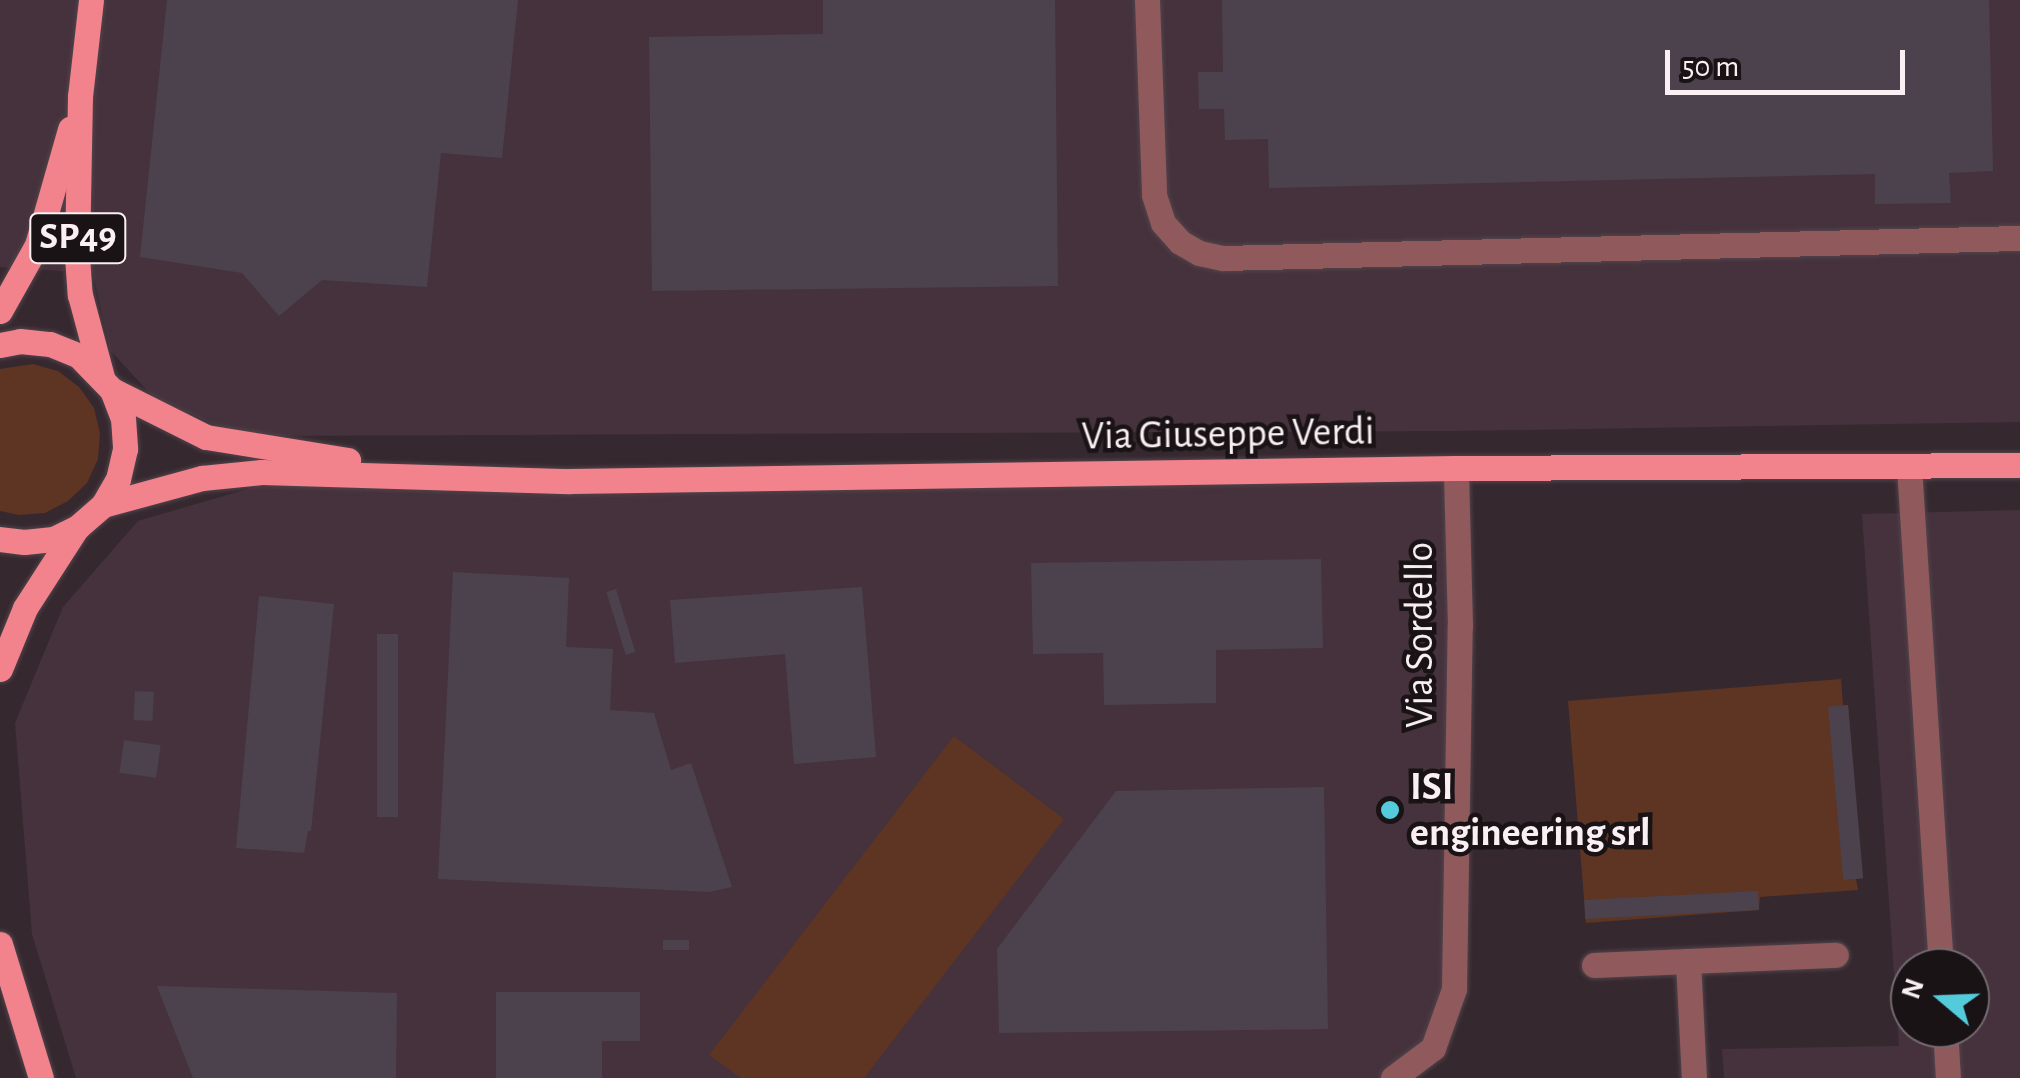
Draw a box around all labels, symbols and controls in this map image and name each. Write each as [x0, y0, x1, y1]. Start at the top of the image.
scale bar [1670, 30, 1910, 92]
text: 50 m [1682, 52, 1739, 82]
road number: SP49 [28, 205, 128, 271]
street label: Via Giuseppe Verdi [1081, 407, 1375, 461]
street label: Via Sordello [1396, 542, 1444, 728]
place label: ISI engineering srl [1410, 763, 1650, 857]
marker: ISI engineering srl [1379, 799, 1401, 821]
north arrow [1890, 948, 1990, 1048]
text: N [1897, 975, 1930, 1003]

